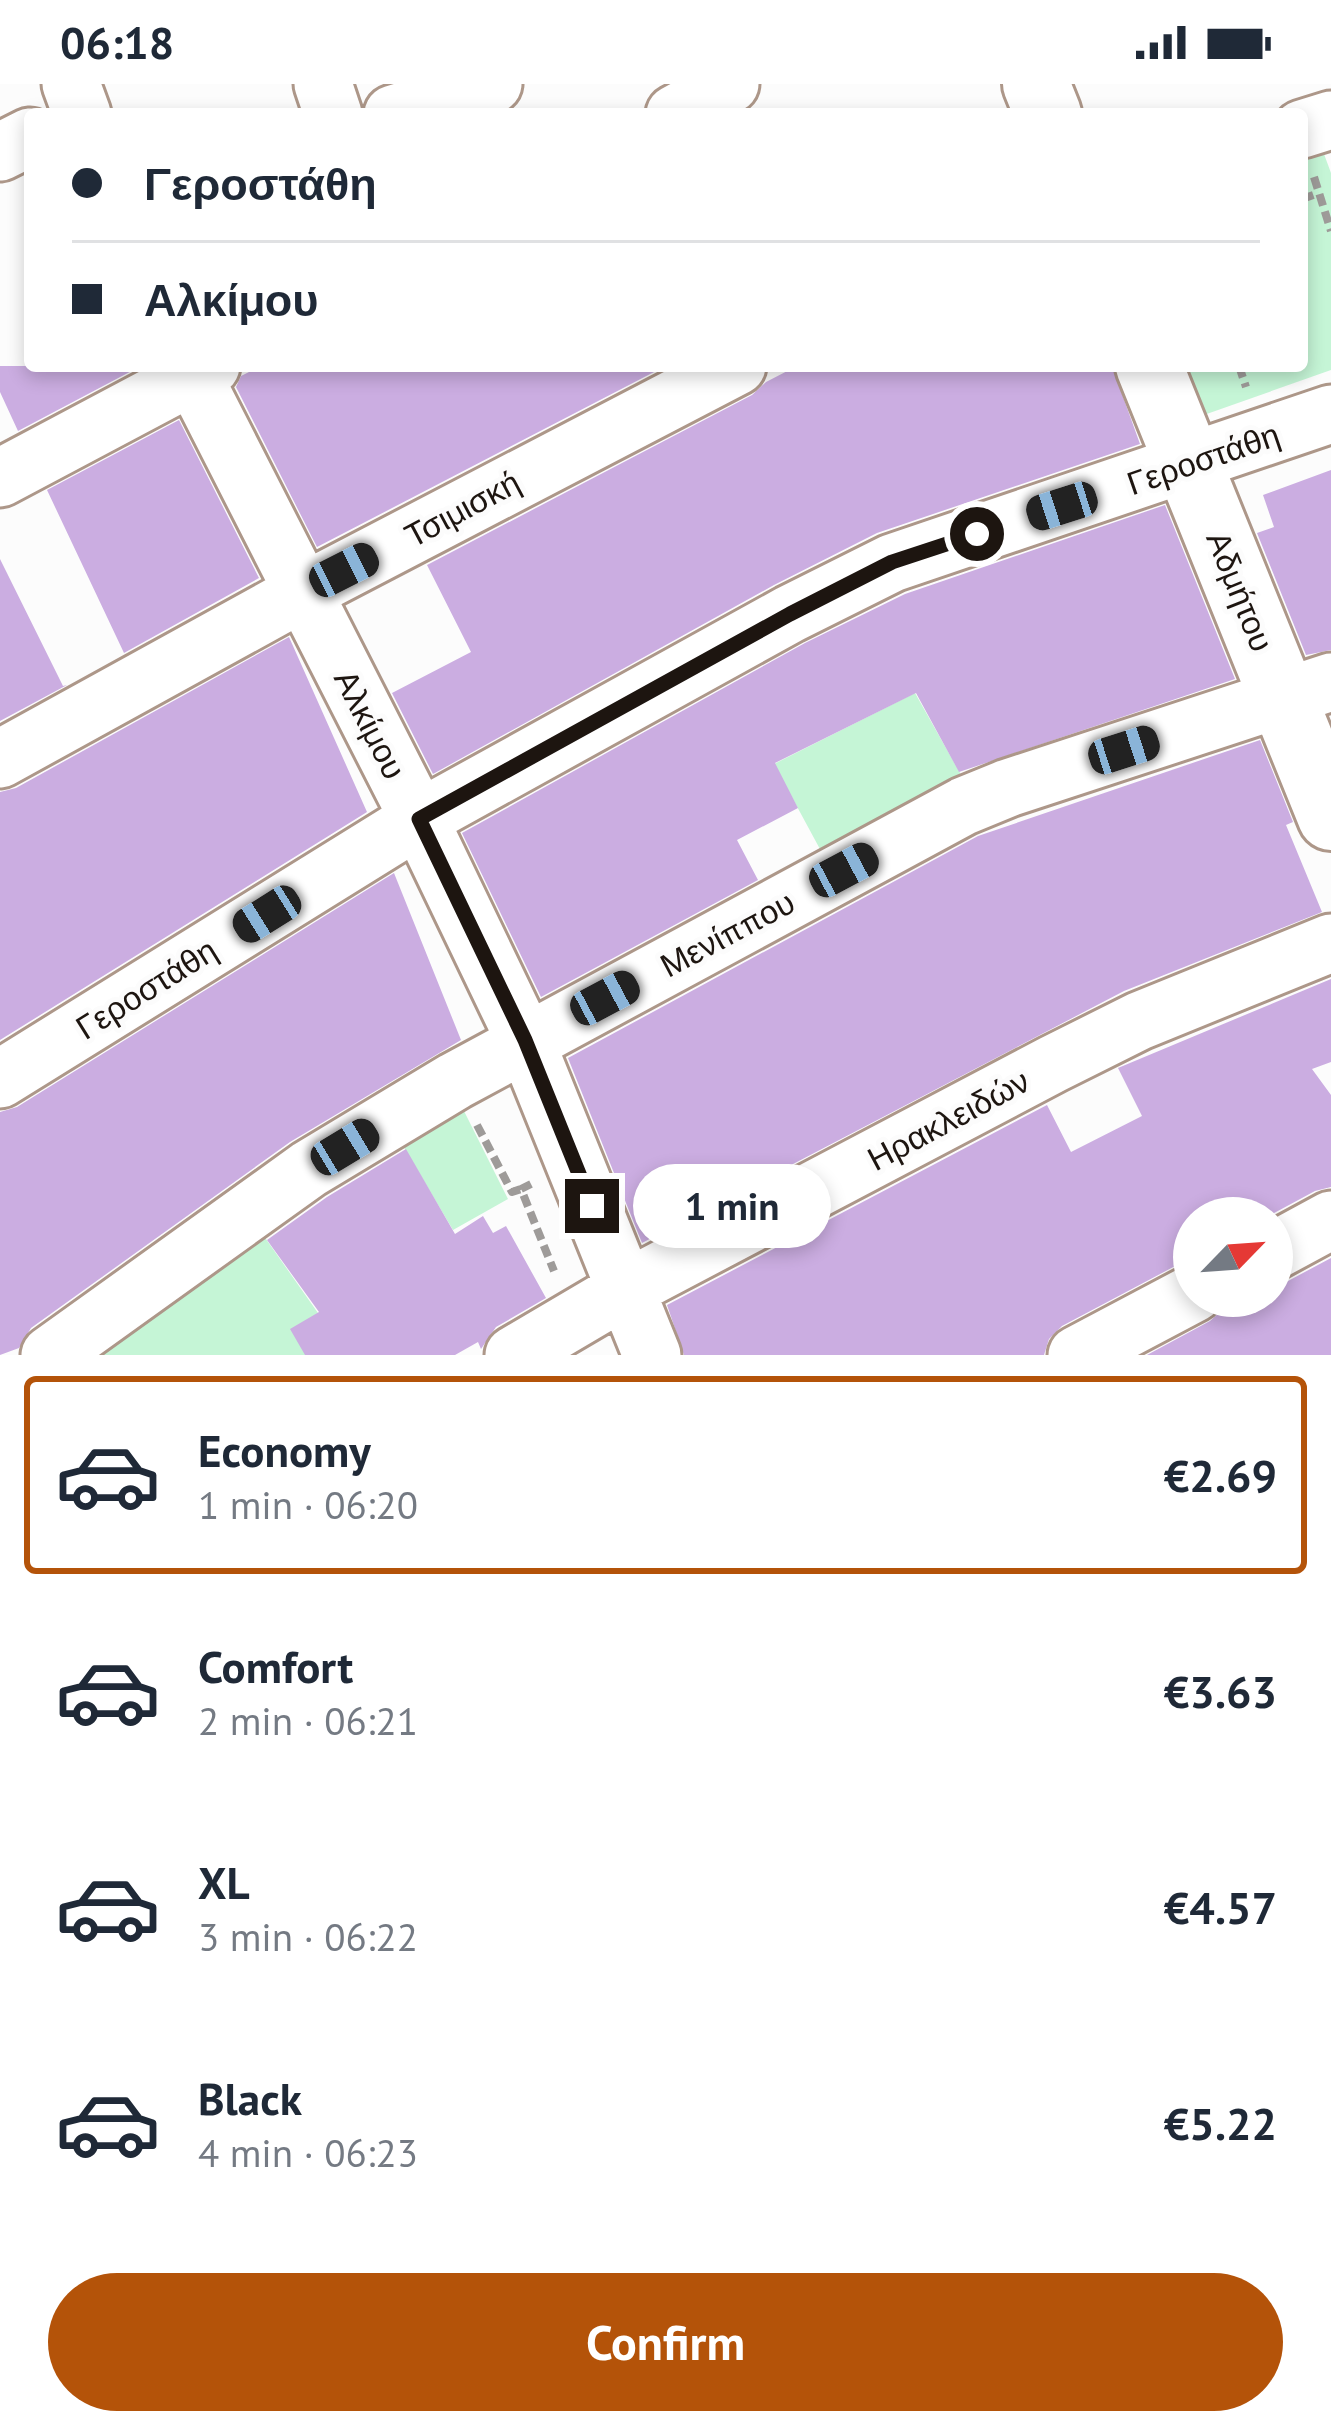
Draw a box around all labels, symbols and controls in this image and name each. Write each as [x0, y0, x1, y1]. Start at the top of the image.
text: 06:18 [60, 13, 174, 71]
text: Γεροστάθη [144, 154, 377, 212]
text: Αλκίμου [144, 270, 318, 328]
street label: Γεροστάθη [1121, 412, 1285, 504]
street label: Τσιμισκή [397, 460, 527, 556]
car [1022, 478, 1102, 534]
route start [950, 507, 1004, 561]
street label: Αδμήτου [1197, 525, 1285, 657]
car [304, 538, 384, 602]
street label: Αλκίμου [325, 662, 417, 786]
car [1084, 722, 1164, 778]
car [804, 837, 884, 903]
car [227, 880, 307, 948]
street label: Μενίππου [652, 880, 802, 986]
street label: Γεροστάθη [67, 928, 225, 1048]
car [565, 965, 645, 1031]
street label: Ηρακλειδών [860, 1058, 1036, 1180]
car [305, 1113, 385, 1181]
callout: 1 min [634, 1164, 832, 1248]
route end [565, 1179, 619, 1233]
text: 1 min [684, 1180, 780, 1231]
north arrow [1173, 1197, 1293, 1317]
map controls [1173, 1197, 1293, 1317]
icon: car [54, 1421, 162, 1529]
text: Economy [198, 1421, 371, 1479]
text: €2.69 [1164, 1446, 1277, 1504]
text: 1 min · 06:20 [198, 1479, 418, 1530]
icon: car [54, 1637, 162, 1745]
text: Comfort [198, 1637, 353, 1695]
text: €3.63 [1164, 1662, 1277, 1720]
text: 2 min · 06:21 [198, 1695, 418, 1746]
icon: car [54, 1853, 162, 1961]
text: XL [198, 1853, 250, 1911]
text: €4.57 [1164, 1878, 1277, 1936]
text: 3 min · 06:22 [198, 1911, 418, 1962]
icon: car [54, 2069, 162, 2177]
text: Black [198, 2069, 302, 2127]
text: €5.22 [1164, 2094, 1277, 2152]
text: 4 min · 06:23 [198, 2127, 418, 2178]
button: Confirm [48, 2273, 1283, 2411]

